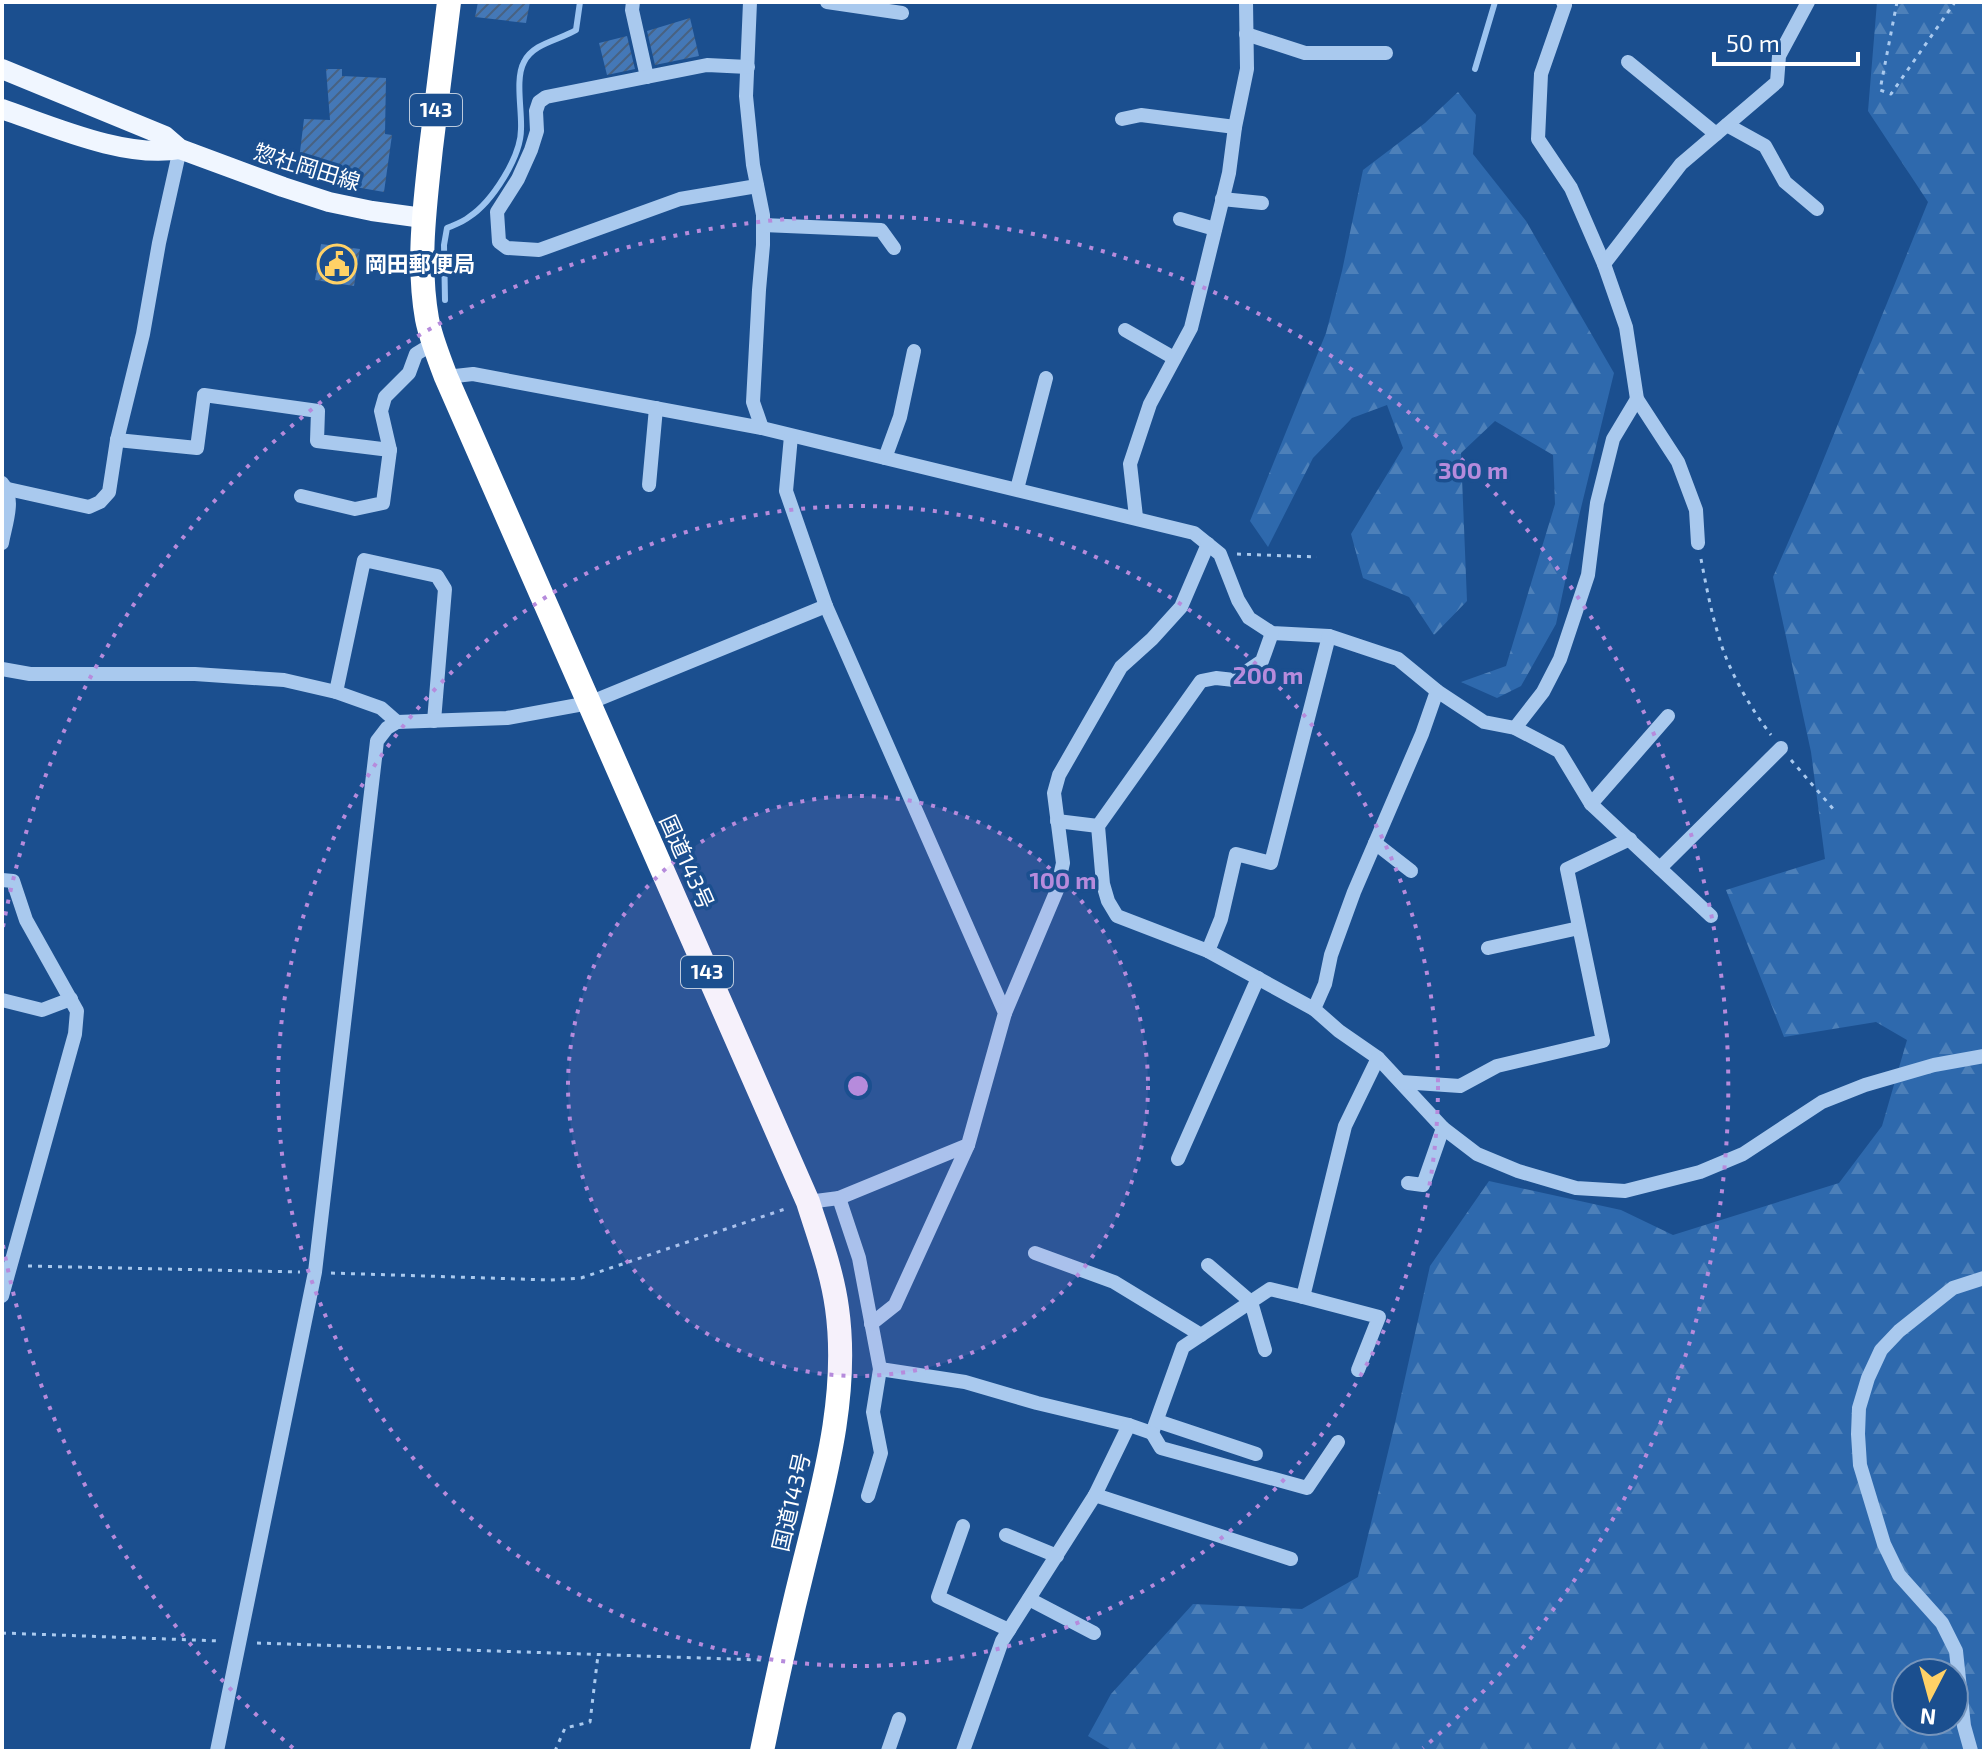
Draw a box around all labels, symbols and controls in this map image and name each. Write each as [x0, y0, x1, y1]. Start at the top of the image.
scale bar [1714, 16, 1858, 66]
text: 50 m [1726, 28, 1780, 57]
road number: 143 [410, 94, 462, 126]
street label: 惣社岡田線 [251, 138, 364, 195]
public building icon: 岡田郵便局 [316, 243, 358, 285]
place label: 岡田郵便局 [365, 250, 475, 276]
text: 300 m [1438, 455, 1508, 484]
text: 200 m [1233, 660, 1303, 689]
street label: 国道143号 [656, 810, 720, 913]
text: 100 m [1030, 865, 1096, 894]
road number: 143 [681, 956, 733, 988]
centre of rings [844, 1072, 872, 1100]
street label: 国道143号 [766, 1450, 814, 1554]
north arrow [1890, 1657, 1970, 1737]
text: N [1919, 1704, 1937, 1732]

